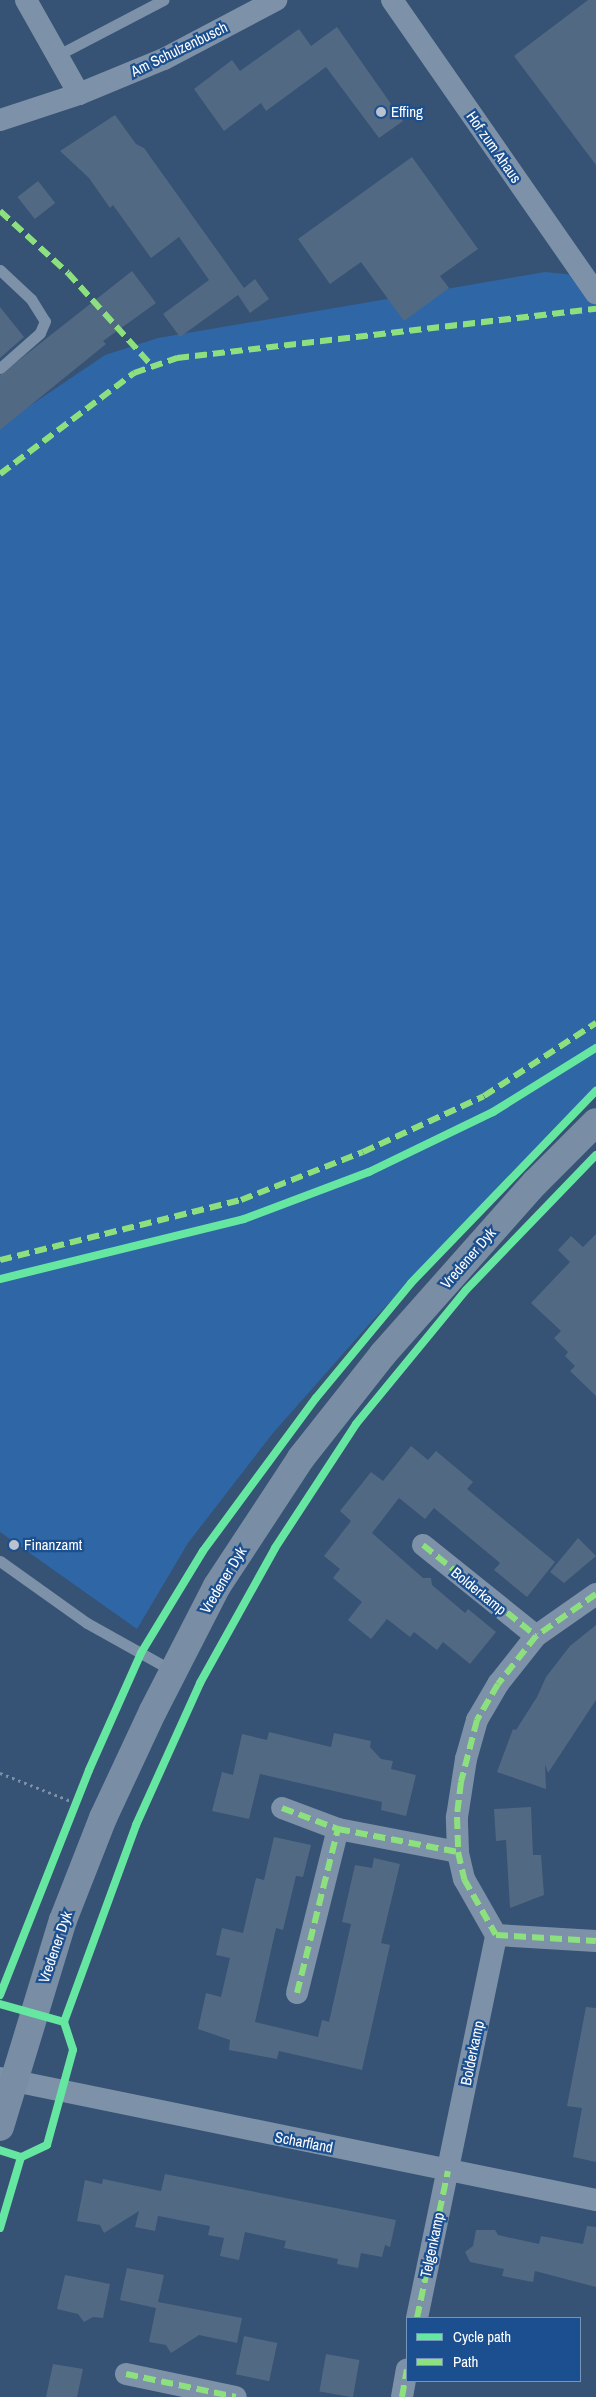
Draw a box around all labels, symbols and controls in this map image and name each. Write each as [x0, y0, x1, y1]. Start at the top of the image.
street label: Am Schulzenbusch [128, 18, 230, 80]
place label: Effing [391, 103, 423, 121]
marker: Effing [375, 106, 387, 118]
street label: Hof zum Ahaus [463, 107, 525, 187]
street label: Vredener Dyk [437, 1224, 499, 1292]
place label: Finanzamt [24, 1536, 82, 1554]
marker: Finanzamt [8, 1539, 20, 1551]
street label: Vredener Dyk [196, 1543, 250, 1617]
street label: Bolderkamp [448, 1563, 510, 1619]
street label: Vredener Dyk [34, 1909, 76, 1985]
street label: Bolderkamp [456, 2019, 488, 2087]
street label: Scharfland [273, 2128, 335, 2156]
street label: Telgenkamp [416, 2211, 448, 2279]
legend [406, 2317, 581, 2382]
text: Cycle path [453, 2326, 511, 2347]
text: Path [453, 2351, 478, 2372]

